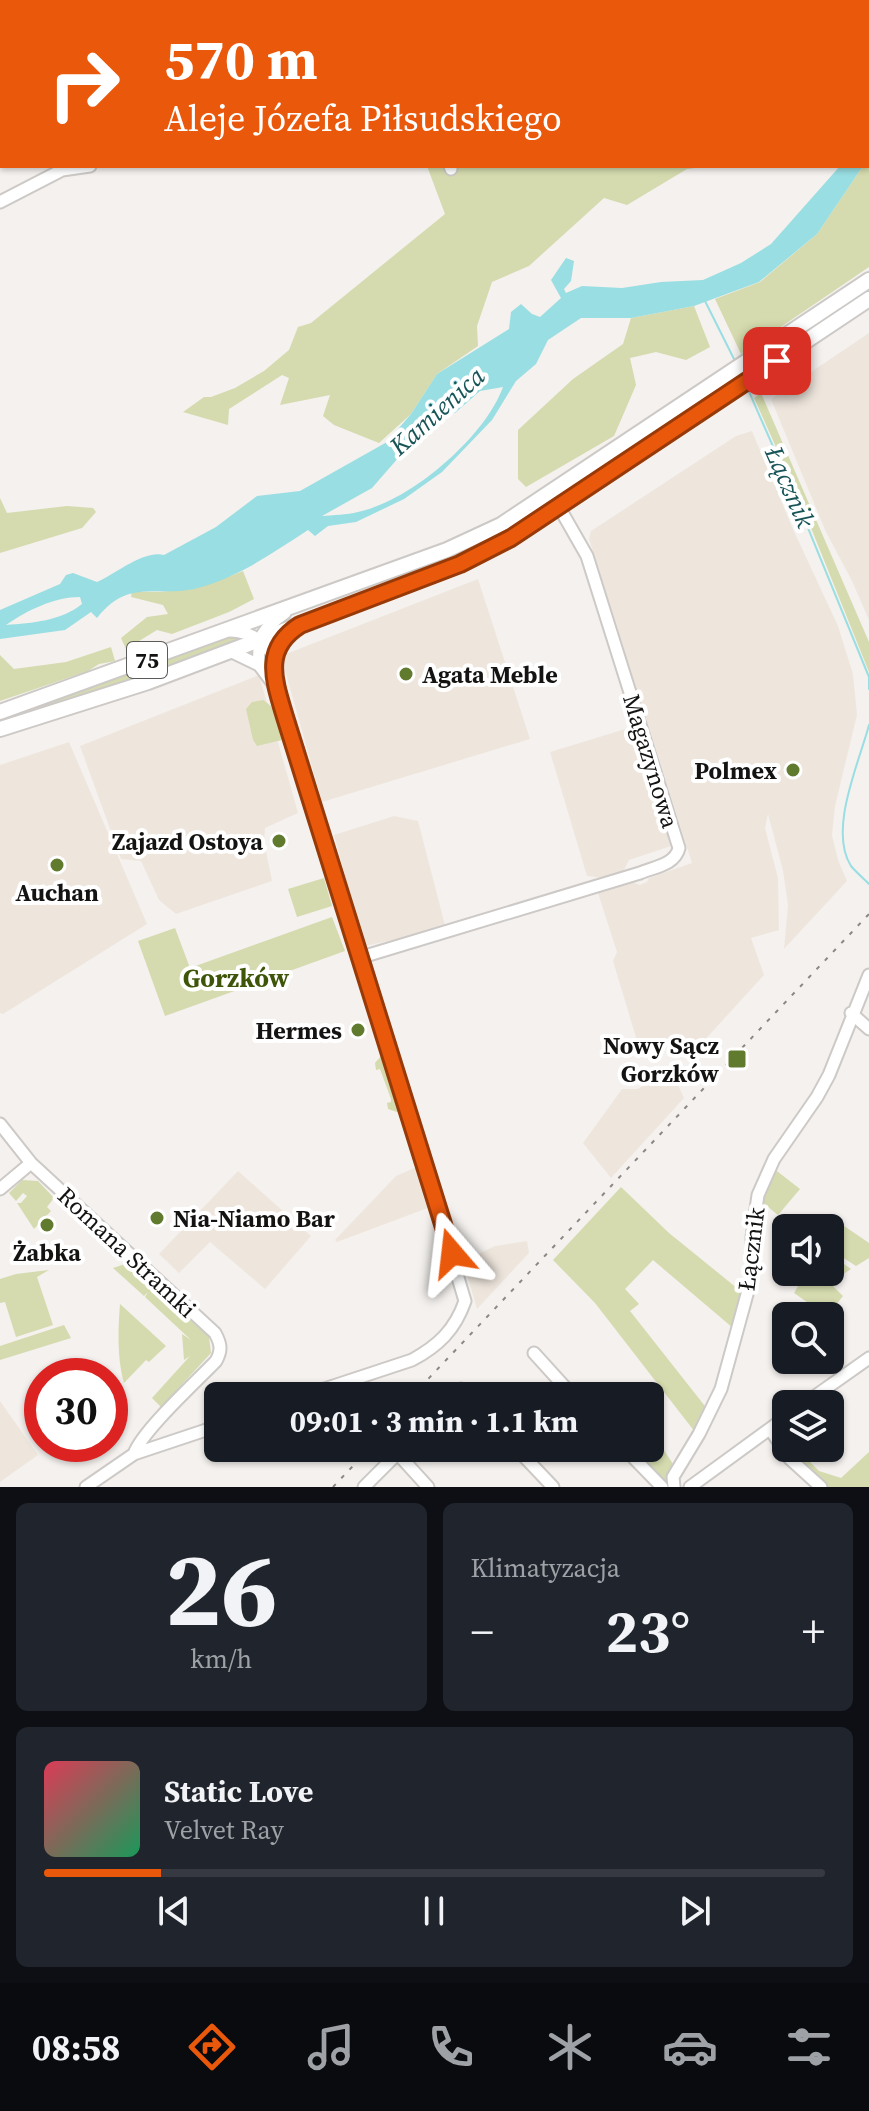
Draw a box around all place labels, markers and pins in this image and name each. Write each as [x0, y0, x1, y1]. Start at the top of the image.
pin [743, 327, 811, 395]
place label: Agata Meble [422, 658, 558, 691]
marker: Agata Meble [397, 665, 415, 683]
place label: Polmex [694, 754, 778, 787]
marker: Polmex [784, 761, 802, 779]
place label: Zajazd Ostoya [112, 825, 263, 858]
marker: Zajazd Ostoya [270, 832, 288, 850]
marker: Auchan [48, 856, 66, 874]
place label: Auchan [15, 876, 99, 909]
place label: Hermes [255, 1014, 342, 1047]
marker: Hermes [349, 1021, 367, 1039]
place label: Nowy Sącz Gorzków [603, 1029, 719, 1090]
marker: Nowy Sącz Gorzków [726, 1048, 748, 1070]
place label: Nia-Niamo Bar [173, 1202, 336, 1235]
marker: Nia-Niamo Bar [148, 1209, 166, 1227]
marker: Żabka [38, 1216, 56, 1234]
place label: Żabka [13, 1236, 81, 1269]

